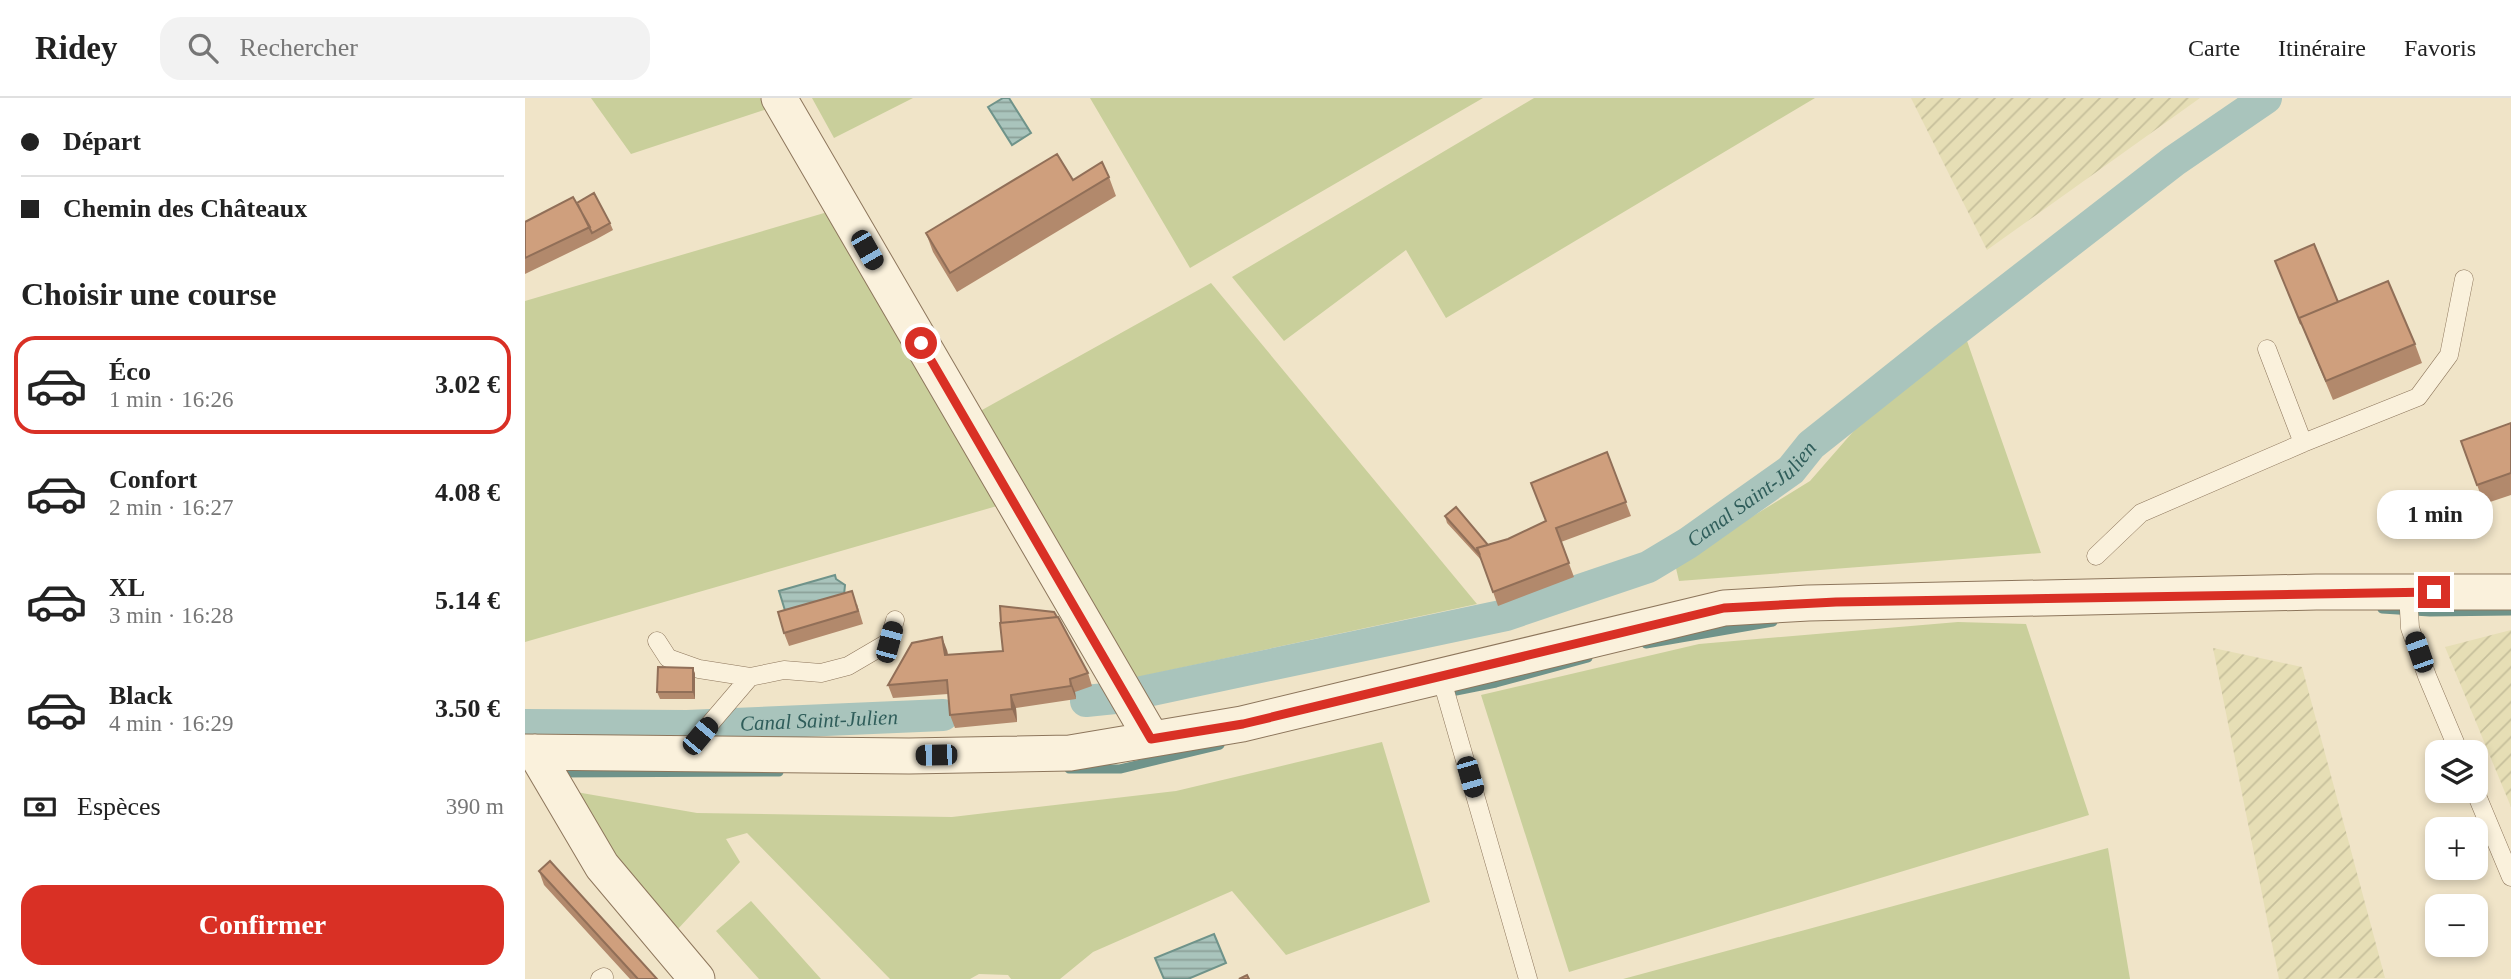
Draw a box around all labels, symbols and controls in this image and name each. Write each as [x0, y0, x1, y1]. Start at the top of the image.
search box [160, 17, 650, 80]
icon: search [184, 29, 222, 67]
text: Ridey [35, 30, 118, 66]
text: Rechercher [240, 33, 358, 62]
text: Carte [2188, 35, 2240, 61]
text: Itinéraire [2278, 35, 2366, 61]
text: Favoris [2404, 35, 2476, 61]
text: Départ [63, 127, 141, 156]
text: Chemin des Châteaux [63, 194, 307, 223]
car [848, 227, 887, 273]
text: Choisir une course [21, 276, 276, 312]
route start [905, 327, 937, 359]
icon: car [25, 354, 88, 417]
text: Éco [109, 357, 151, 386]
text: 3.02 € [435, 370, 500, 399]
text: 1 min · 16:26 [109, 387, 234, 412]
water label: Canal Saint-Julien [1682, 437, 1821, 552]
icon: car [25, 462, 88, 525]
text: Confort [109, 465, 197, 494]
text: 4.08 € [435, 478, 500, 507]
callout: 1 min [2376, 490, 2492, 540]
text: 2 min · 16:27 [109, 495, 234, 520]
text: 1 min [2407, 502, 2463, 527]
icon: car [25, 570, 88, 633]
text: XL [109, 573, 145, 602]
route end [2418, 576, 2450, 608]
text: 5.14 € [435, 586, 500, 615]
text: 3 min · 16:28 [109, 603, 234, 628]
car [874, 619, 905, 665]
car [2403, 629, 2436, 675]
icon: car [25, 678, 88, 741]
text: Black [109, 681, 173, 710]
text: 3.50 € [435, 694, 500, 723]
water label: Canal Saint-Julien [739, 705, 898, 736]
text: 4 min · 16:29 [109, 711, 234, 736]
car [679, 713, 722, 759]
map controls [2425, 740, 2488, 957]
button: layers [2425, 740, 2488, 803]
car [915, 744, 958, 766]
car [1455, 754, 1486, 800]
icon: cash [21, 788, 59, 826]
text: Espèces [77, 792, 161, 821]
text: 390 m [446, 794, 504, 819]
button: + [2425, 817, 2488, 880]
button: Confirmer [21, 885, 504, 965]
button: − [2425, 894, 2488, 957]

